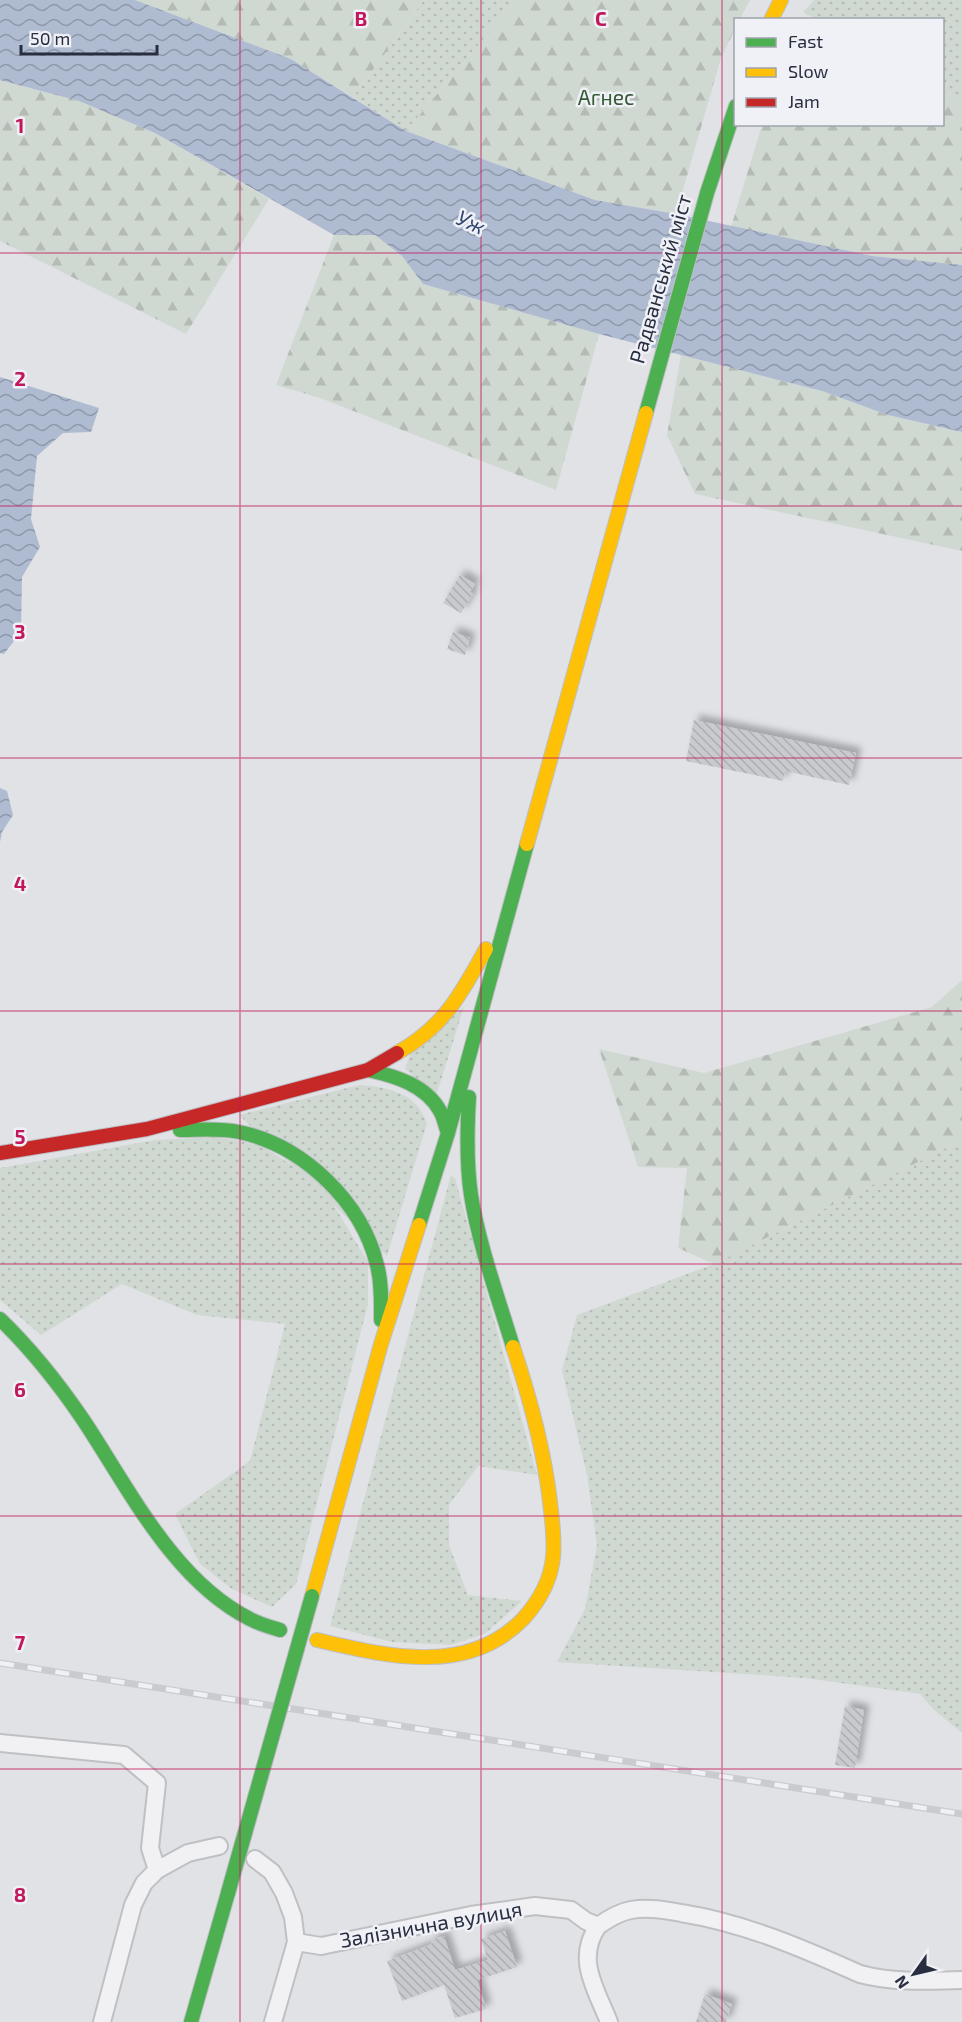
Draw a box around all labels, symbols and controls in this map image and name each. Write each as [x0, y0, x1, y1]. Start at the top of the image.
text: B [355, 6, 367, 30]
text: C [595, 6, 607, 30]
scale bar [21, 18, 158, 56]
legend [734, 18, 944, 126]
text: 50 m [30, 27, 70, 49]
text: Fast [788, 30, 823, 52]
text: Slow [788, 60, 829, 82]
park label: Агнес [578, 84, 634, 109]
text: Jam [788, 90, 820, 112]
text: 1 [16, 113, 24, 137]
street label: Радванський міст [623, 191, 696, 366]
water label: Уж [453, 203, 490, 239]
text: 2 [14, 366, 26, 390]
text: 3 [14, 619, 26, 643]
text: 4 [14, 871, 27, 895]
text: 5 [14, 1124, 26, 1148]
text: 6 [14, 1377, 26, 1401]
text: 7 [15, 1630, 26, 1654]
text: 8 [14, 1882, 26, 1906]
street label: Залізнична вулиця [338, 1895, 524, 1953]
north arrow [884, 1944, 944, 2004]
text: N [890, 1973, 912, 1993]

